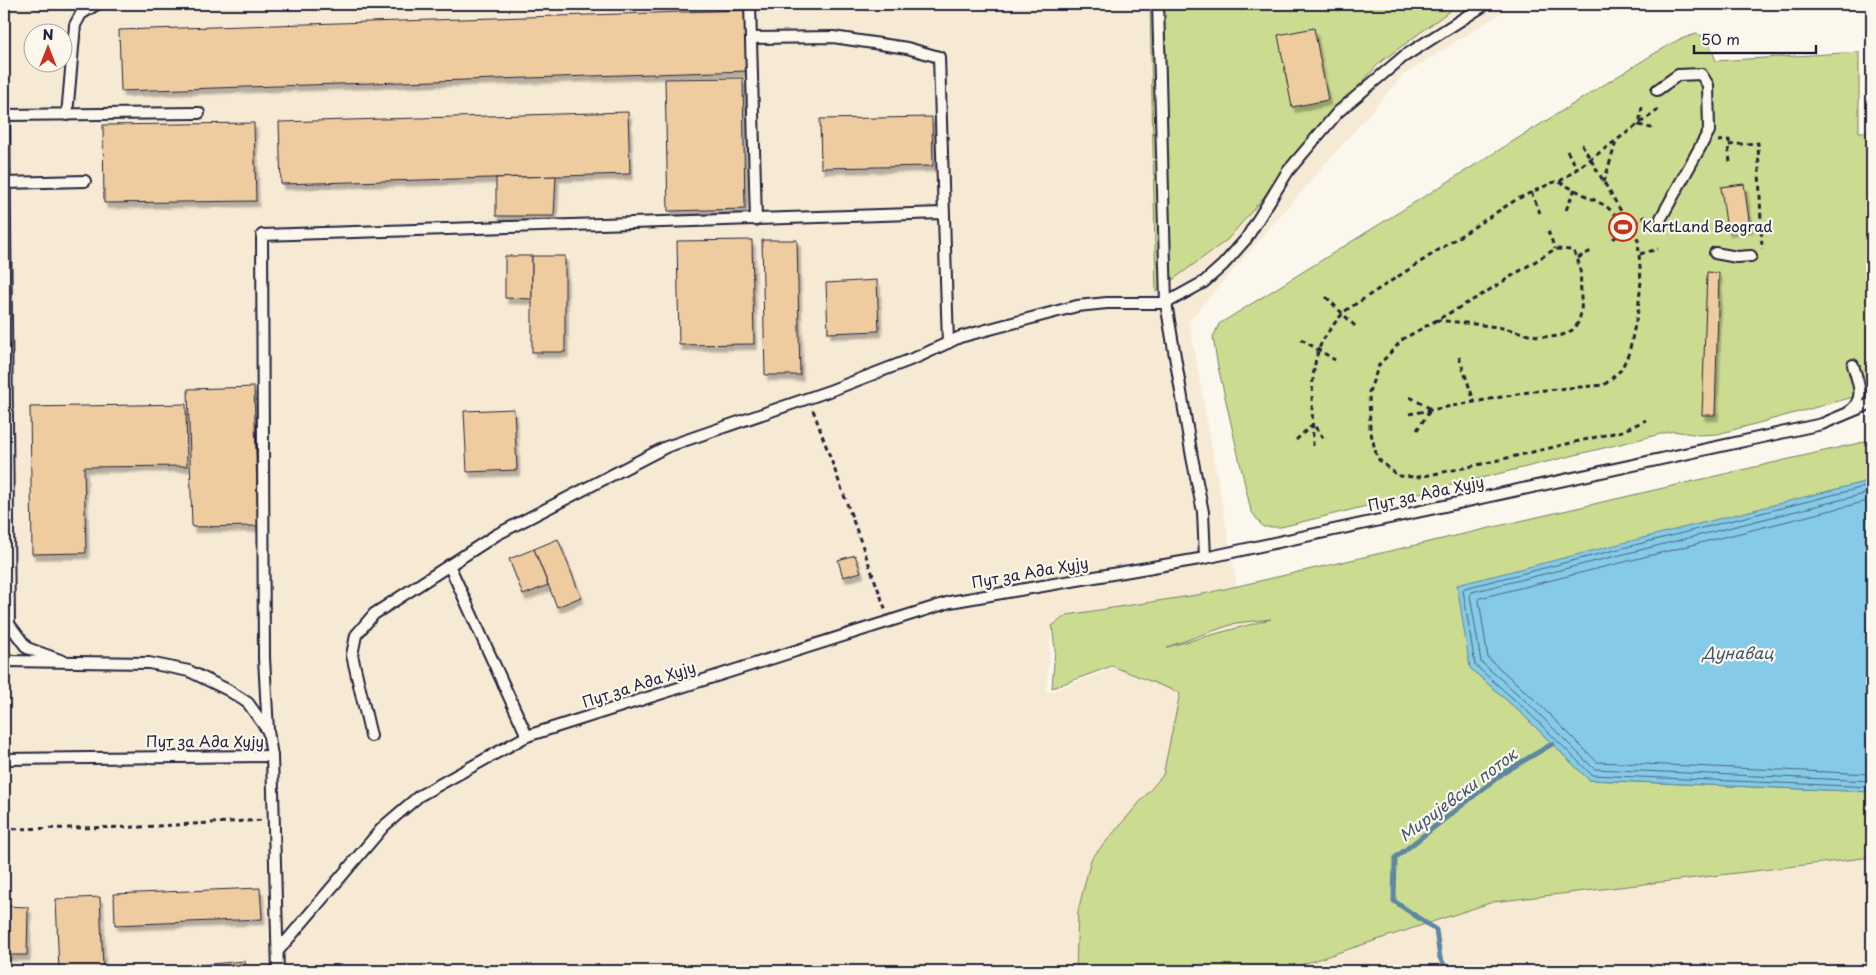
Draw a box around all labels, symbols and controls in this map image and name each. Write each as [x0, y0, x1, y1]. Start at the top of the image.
north arrow [22, 22, 72, 72]
scale bar [1694, 22, 1816, 54]
text: N [42, 24, 54, 45]
text: 50 m [1701, 27, 1740, 50]
sports icon: KartLand Beograd [1608, 212, 1638, 242]
place label: KartLand Beograd [1642, 214, 1772, 237]
street label: Пут за Ада Хују [1366, 469, 1486, 516]
street label: Пут за Ада Хују [970, 550, 1090, 593]
water label: Дунавац [1700, 640, 1774, 664]
street label: Пут за Ада Хују [579, 654, 698, 713]
street label: Пут за Ада Хују [146, 729, 264, 752]
water label: Миријевски поток [1393, 741, 1523, 847]

